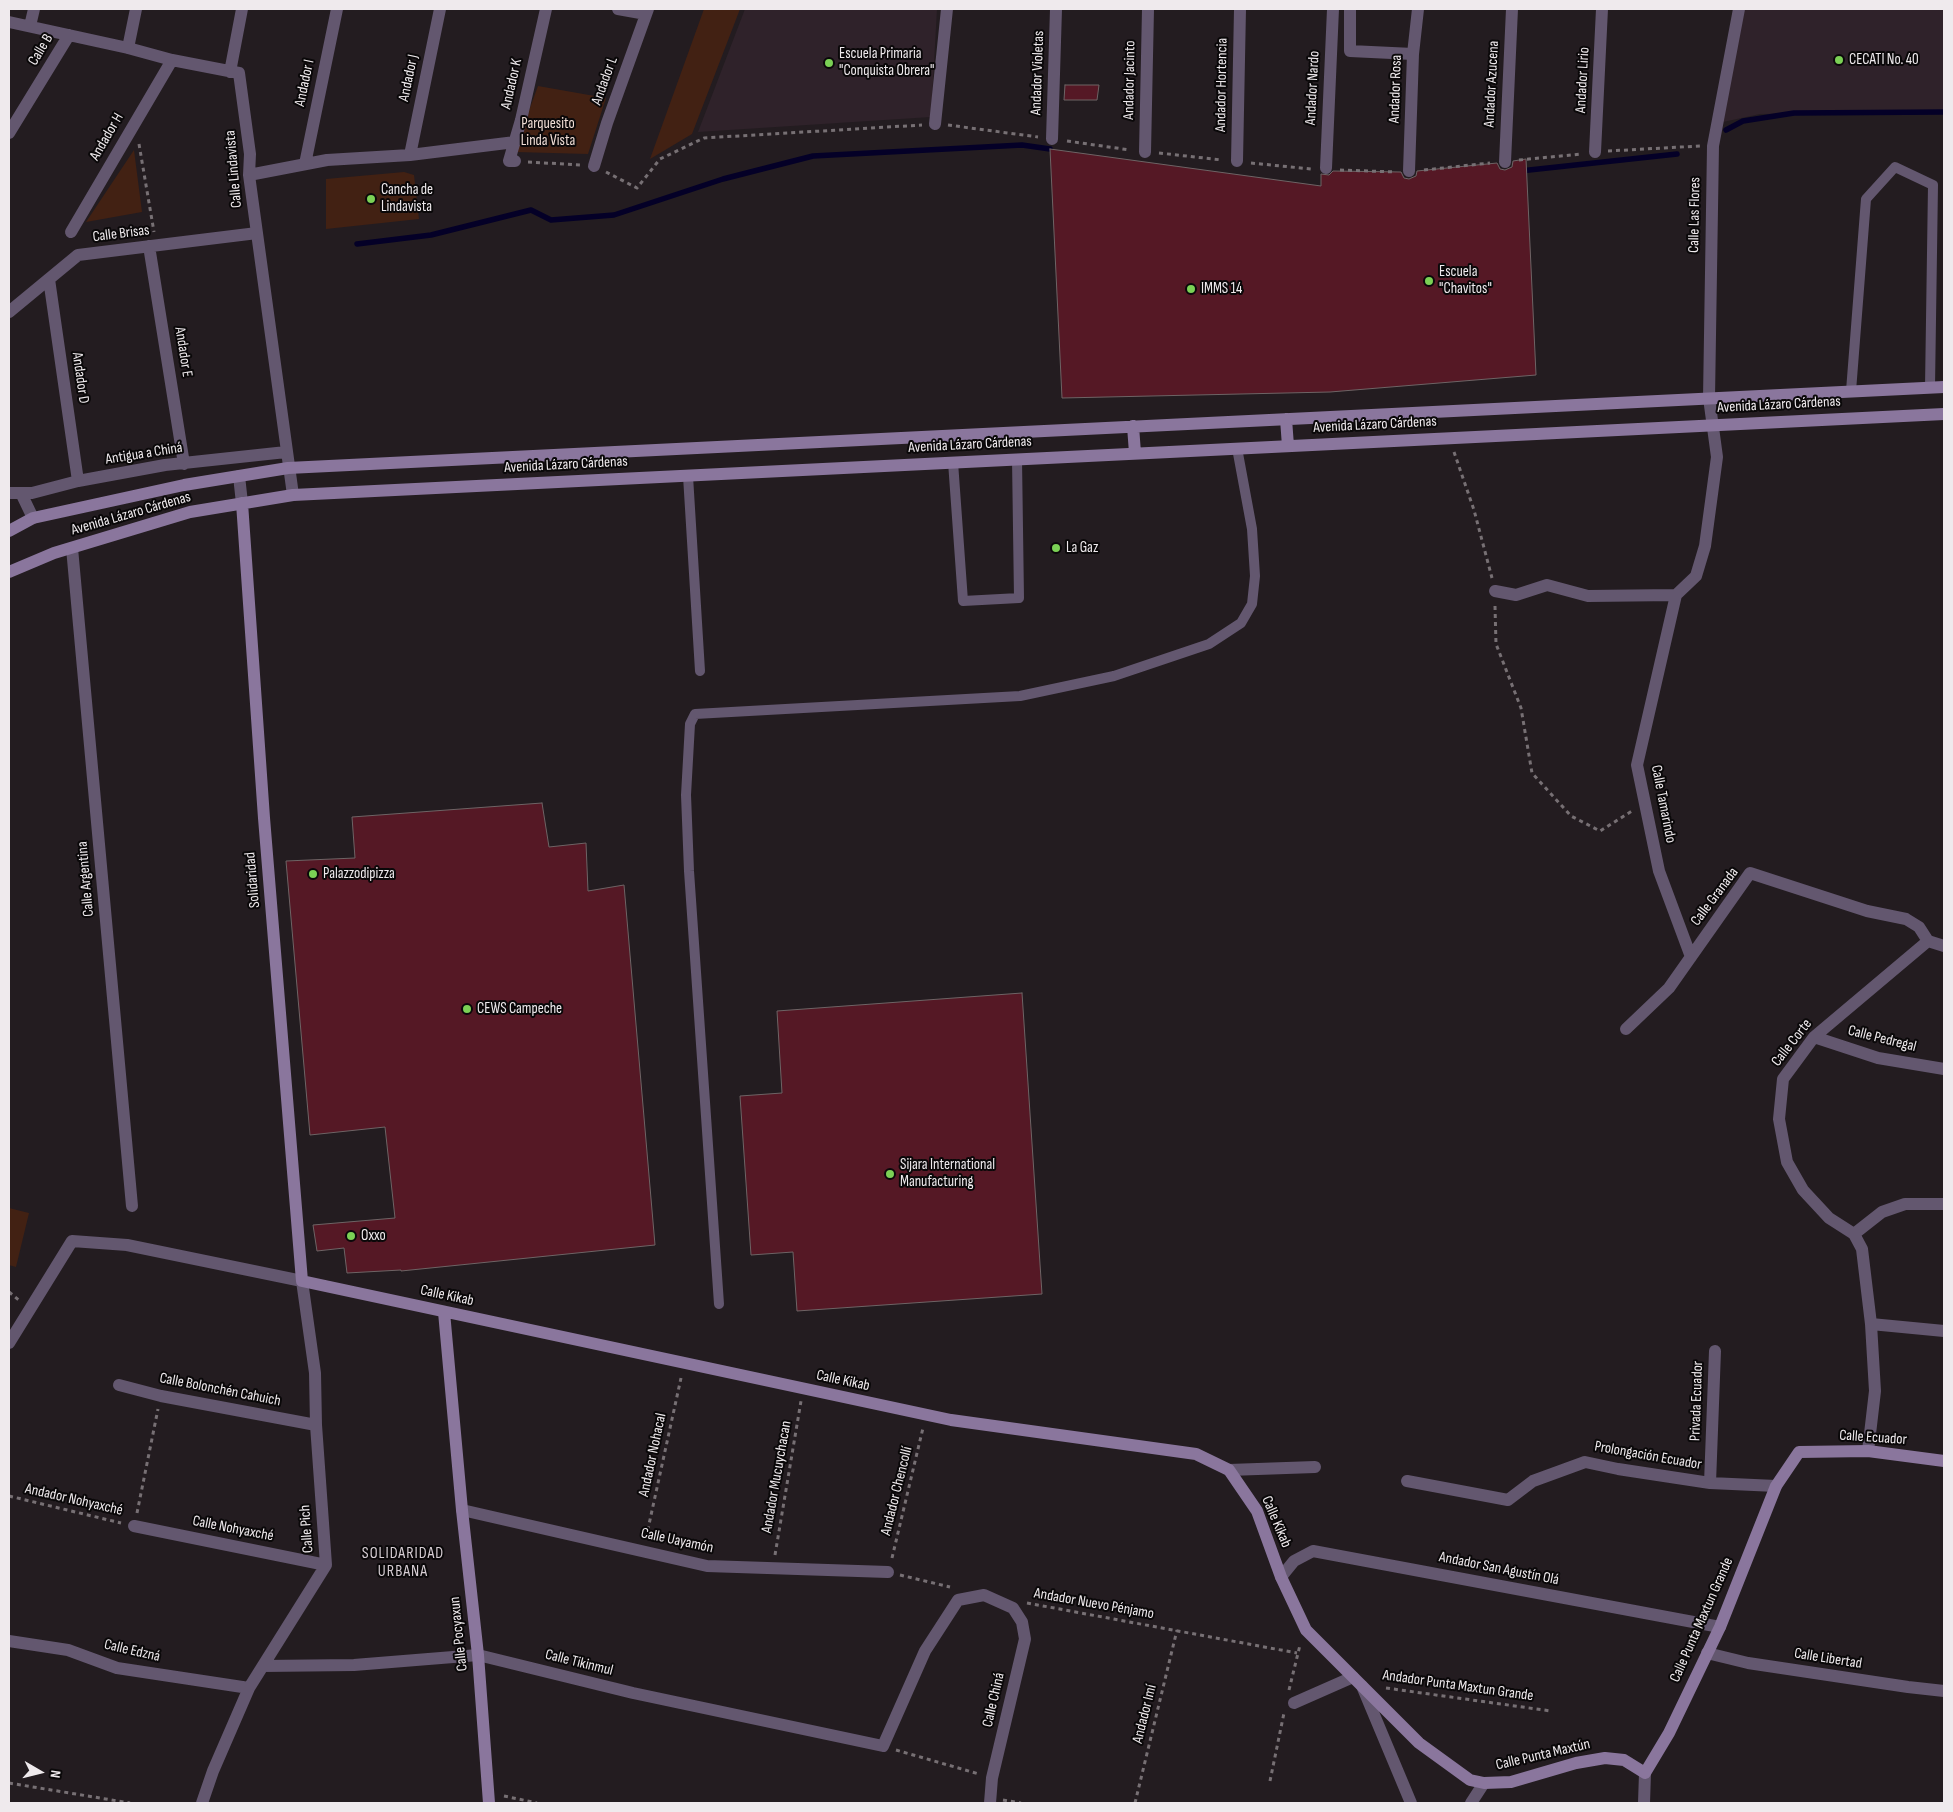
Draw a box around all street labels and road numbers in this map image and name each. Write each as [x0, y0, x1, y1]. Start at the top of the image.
street label: Andador Violetas [1028, 30, 1048, 116]
street label: Calle B [25, 31, 57, 69]
street label: Andador Hortencia [1212, 38, 1232, 132]
street label: Andador Jacinto [1120, 40, 1140, 120]
street label: Andador Azucena [1481, 40, 1503, 128]
street label: Andador Lirio [1572, 47, 1594, 113]
street label: Andador Nardo [1302, 50, 1324, 126]
street label: Andador J [395, 53, 423, 103]
street label: Andador L [588, 54, 622, 108]
street label: Andador Rosa [1386, 55, 1406, 123]
street label: Andador K [497, 57, 527, 111]
street label: Andador I [291, 58, 319, 108]
street label: Andador H [86, 110, 128, 164]
street label: Calle Lindavista [222, 129, 246, 209]
street label: Calle Las Flores [1685, 177, 1705, 253]
street label: Calle Brisas [92, 222, 150, 246]
street label: Andador E [170, 326, 196, 378]
street label: Andador D [67, 351, 93, 405]
street label: Avenida Lázaro Cárdenas [1717, 393, 1841, 417]
street label: Avenida Lázaro Cárdenas [1313, 413, 1437, 437]
street label: Avenida Lázaro Cárdenas [908, 433, 1032, 457]
street label: Antigua a Chiná [104, 439, 184, 469]
street label: Avenida Lázaro Cárdenas [504, 453, 628, 477]
street label: Avenida Lázaro Cárdenas [69, 488, 193, 540]
street label: Calle Tamarindo [1647, 763, 1679, 845]
street label: Calle Argentina [74, 841, 98, 917]
street label: Solidaridad [242, 851, 264, 909]
street label: Calle Granada [1687, 864, 1743, 930]
street label: Calle Corte [1768, 1016, 1816, 1070]
street label: Calle Pedregal [1846, 1022, 1918, 1056]
street label: Calle Kikab [419, 1282, 475, 1310]
street label: Privada Ecuador [1687, 1361, 1707, 1441]
street label: Calle Kikab [815, 1367, 871, 1395]
street label: Calle Bolonchén Cahuich [158, 1369, 282, 1411]
street label: Andador Nohacal [635, 1412, 671, 1498]
street label: Andador Mucuychacan [758, 1419, 796, 1535]
street label: Calle Ecuador [1839, 1427, 1907, 1449]
street label: Prolongación Ecuador [1593, 1438, 1703, 1474]
street label: Andador Chencollí [877, 1445, 917, 1537]
street label: Andador Nohyaxché [23, 1480, 125, 1520]
street label: Calle Kikab [1257, 1494, 1295, 1550]
street label: Calle Pich [296, 1504, 318, 1554]
street label: Calle Nohyaxché [191, 1512, 275, 1546]
street label: Calle Uayamón [639, 1525, 715, 1557]
street label: Andador San Agustín Olá [1438, 1549, 1560, 1589]
street label: Calle Punta Maxtun Grande [1666, 1555, 1738, 1685]
street label: Andador Nuevo Pénjamo [1033, 1585, 1155, 1623]
street label: Calle Pocyaxun [446, 1596, 472, 1672]
street label: Calle Edzná [102, 1636, 162, 1666]
street label: Calle Libertad [1793, 1645, 1863, 1673]
street label: Calle Tikinmul [543, 1646, 615, 1680]
street label: Andador Punta Maxtun Grande [1381, 1667, 1535, 1705]
street label: Calle Chiná [979, 1671, 1009, 1729]
street label: Andador Imí [1129, 1683, 1161, 1745]
street label: Calle Punta Maxtún [1494, 1735, 1592, 1775]

